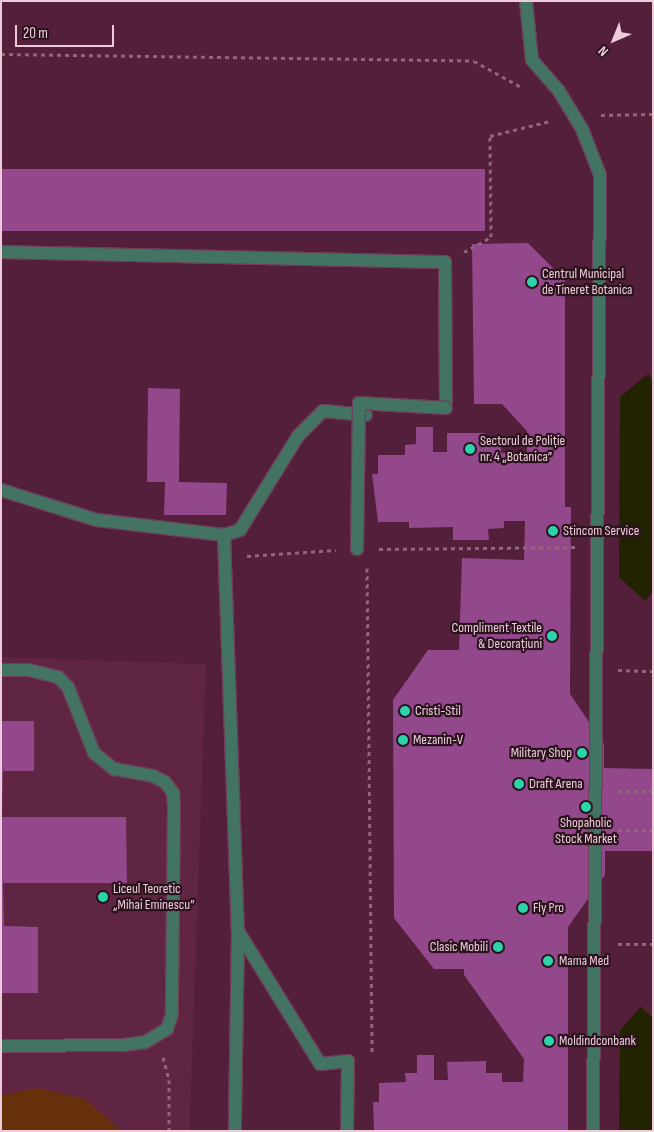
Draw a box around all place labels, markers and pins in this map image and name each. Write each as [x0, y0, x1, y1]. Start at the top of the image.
place label: Centrul Municipal de Tineret Botanica [542, 266, 633, 298]
marker: Centrul Municipal de Tineret Botanica [526, 276, 538, 288]
place label: Sectorul de Poliție nr. 4 „Botanica” [480, 433, 565, 466]
marker: Sectorul de Poliție nr. 4 „Botanica” [464, 443, 476, 455]
place label: Stincom Service [563, 523, 639, 539]
marker: Stincom Service [547, 525, 559, 537]
place label: Compliment Textile & Decorațiuni [451, 620, 542, 652]
marker: Compliment Textile & Decorațiuni [546, 630, 558, 642]
place label: Cristi-Stil [415, 703, 461, 719]
marker: Cristi-Stil [399, 705, 411, 717]
place label: Mezanin-V [413, 732, 463, 748]
marker: Mezanin-V [397, 734, 409, 746]
place label: Military Shop [511, 745, 572, 761]
marker: Military Shop [576, 747, 588, 759]
place label: Draft Arena [529, 776, 583, 792]
marker: Draft Arena [513, 778, 525, 790]
marker: Shopaholic Stock Market [580, 801, 592, 813]
place label: Shopaholic Stock Market [555, 815, 617, 848]
place label: Liceul Teoretic „Mihai Eminescu” [113, 881, 195, 914]
marker: Liceul Teoretic „Mihai Eminescu” [97, 891, 109, 903]
place label: Fly Pro [533, 900, 564, 916]
marker: Fly Pro [517, 902, 529, 914]
place label: Clasic Mobili [430, 939, 488, 955]
marker: Clasic Mobili [492, 941, 504, 953]
place label: Mama Med [559, 953, 609, 969]
marker: Mama Med [541, 954, 555, 968]
place label: Moldindconbank [559, 1033, 636, 1049]
marker: Moldindconbank [543, 1035, 555, 1047]

